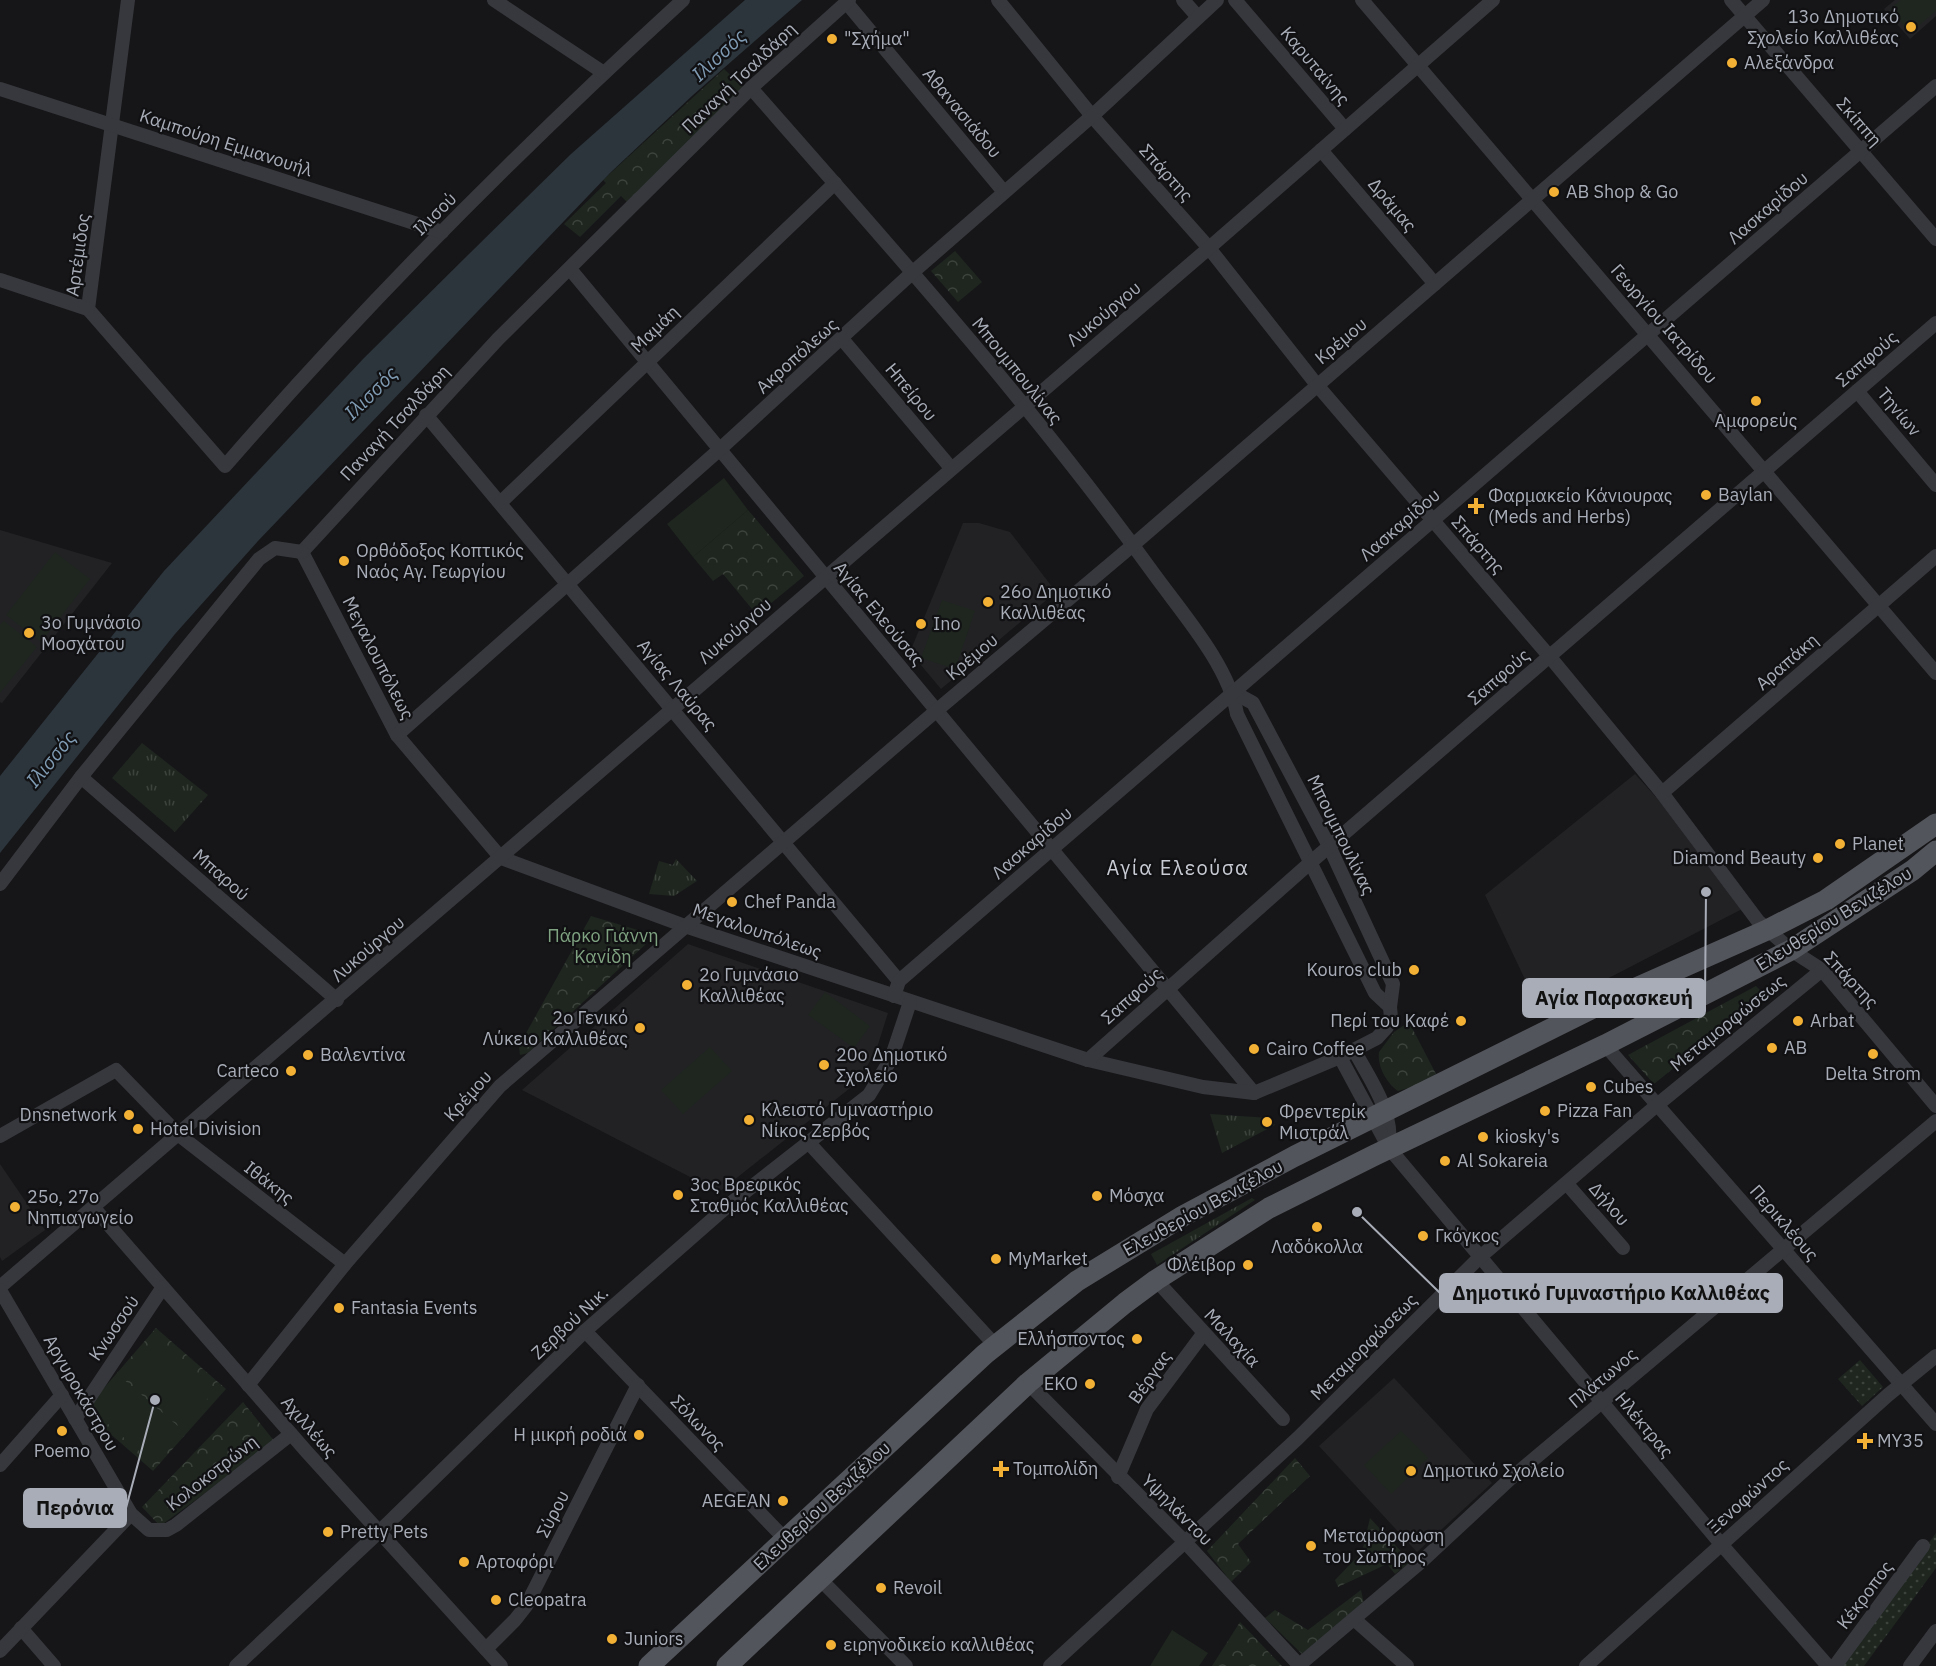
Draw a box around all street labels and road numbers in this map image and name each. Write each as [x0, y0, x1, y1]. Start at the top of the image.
street label: Παναγή Τσαλδάρη [677, 17, 801, 138]
street label: Καρυταίνης [1276, 21, 1355, 110]
street label: Αθανασιάδου [918, 63, 1007, 163]
street label: Σκίππη [1832, 92, 1887, 151]
street label: Καμπούρη Εμμανουήλ [137, 104, 316, 182]
street label: Σπάρτης [1134, 139, 1199, 207]
street label: Λασκαρίδου [1722, 166, 1813, 249]
street label: Δράμας [1363, 173, 1422, 237]
street label: Ιλισού [408, 187, 461, 240]
street label: Αρτέμιδος [60, 212, 95, 298]
street label: Γεωργίου Ιατρίδου [1606, 259, 1723, 388]
street label: Λυκούργου [1062, 276, 1146, 351]
street label: Μαμάη [626, 300, 684, 357]
street label: Μπουμπουλίνας [967, 312, 1068, 429]
street label: Κρέμου [1310, 312, 1372, 369]
street label: Ακροπόλεως [751, 313, 843, 398]
street label: Σαπφούς [1831, 325, 1903, 392]
street label: Ηπείρου [880, 358, 942, 425]
street label: Παναγή Τσαλδάρη [335, 360, 454, 486]
street label: Τηνίων [1872, 383, 1926, 441]
street label: Λασκαρίδου [1354, 483, 1445, 566]
street label: Σπάρτης [1447, 511, 1510, 579]
street label: Αγίας Ελεούσας [829, 557, 930, 671]
street label: Μεγαλουπόλεως [338, 592, 420, 723]
street label: Λυκούργου [693, 592, 776, 669]
street label: Κρέμου [941, 628, 1003, 685]
street label: Αραπάκη [1751, 628, 1823, 695]
street label: Αγίας Λαύρας [632, 634, 723, 735]
street label: Σαπφούς [1463, 643, 1535, 710]
street label: Μπουμπουλίνας [1302, 771, 1381, 899]
street label: Λασκαρίδου [986, 801, 1077, 884]
street label: Μπαρού [188, 844, 254, 905]
street label: Ελευθερίου Βενιζέλου [1751, 861, 1916, 976]
street label: Μεγαλουπόλεως [690, 898, 825, 964]
street label: Λυκούργου [326, 910, 409, 987]
street label: Σπάρτης [1819, 946, 1884, 1013]
street label: Σαπφούς [1096, 962, 1167, 1029]
street label: Μεταμορφώσεως [1665, 969, 1790, 1076]
street label: Κρέμου [439, 1065, 497, 1126]
street label: Ελευθερίου Βενιζέλου [1119, 1154, 1287, 1261]
street label: Ιθάκης [240, 1156, 299, 1209]
street label: Δήλου [1584, 1177, 1635, 1230]
street label: Περικλέους [1745, 1180, 1824, 1266]
street label: Ζερβού Νικ. [526, 1281, 613, 1364]
street label: Μεταμορφώσεως [1305, 1288, 1422, 1405]
street label: Κνωσσού [83, 1290, 144, 1365]
street label: Μαλαχία [1199, 1303, 1265, 1372]
street label: Αργυροκάστρου [39, 1330, 124, 1455]
street label: Πλάτωνος [1564, 1342, 1642, 1413]
street label: Βέργας [1123, 1345, 1176, 1408]
street label: Ηλέκτρας [1610, 1387, 1679, 1463]
street label: Σόλωνος [666, 1390, 731, 1456]
street label: Αχιλλέως [276, 1391, 343, 1463]
street label: Κολοκοτρώνη [161, 1430, 262, 1516]
street label: Ελευθερίου Βενιζέλου [748, 1436, 895, 1575]
street label: Ξενοφώντος [1702, 1453, 1793, 1538]
street label: Υψηλάντου [1137, 1469, 1218, 1550]
street label: Σύρου [531, 1486, 574, 1541]
street label: Κέκροπος [1831, 1556, 1898, 1633]

